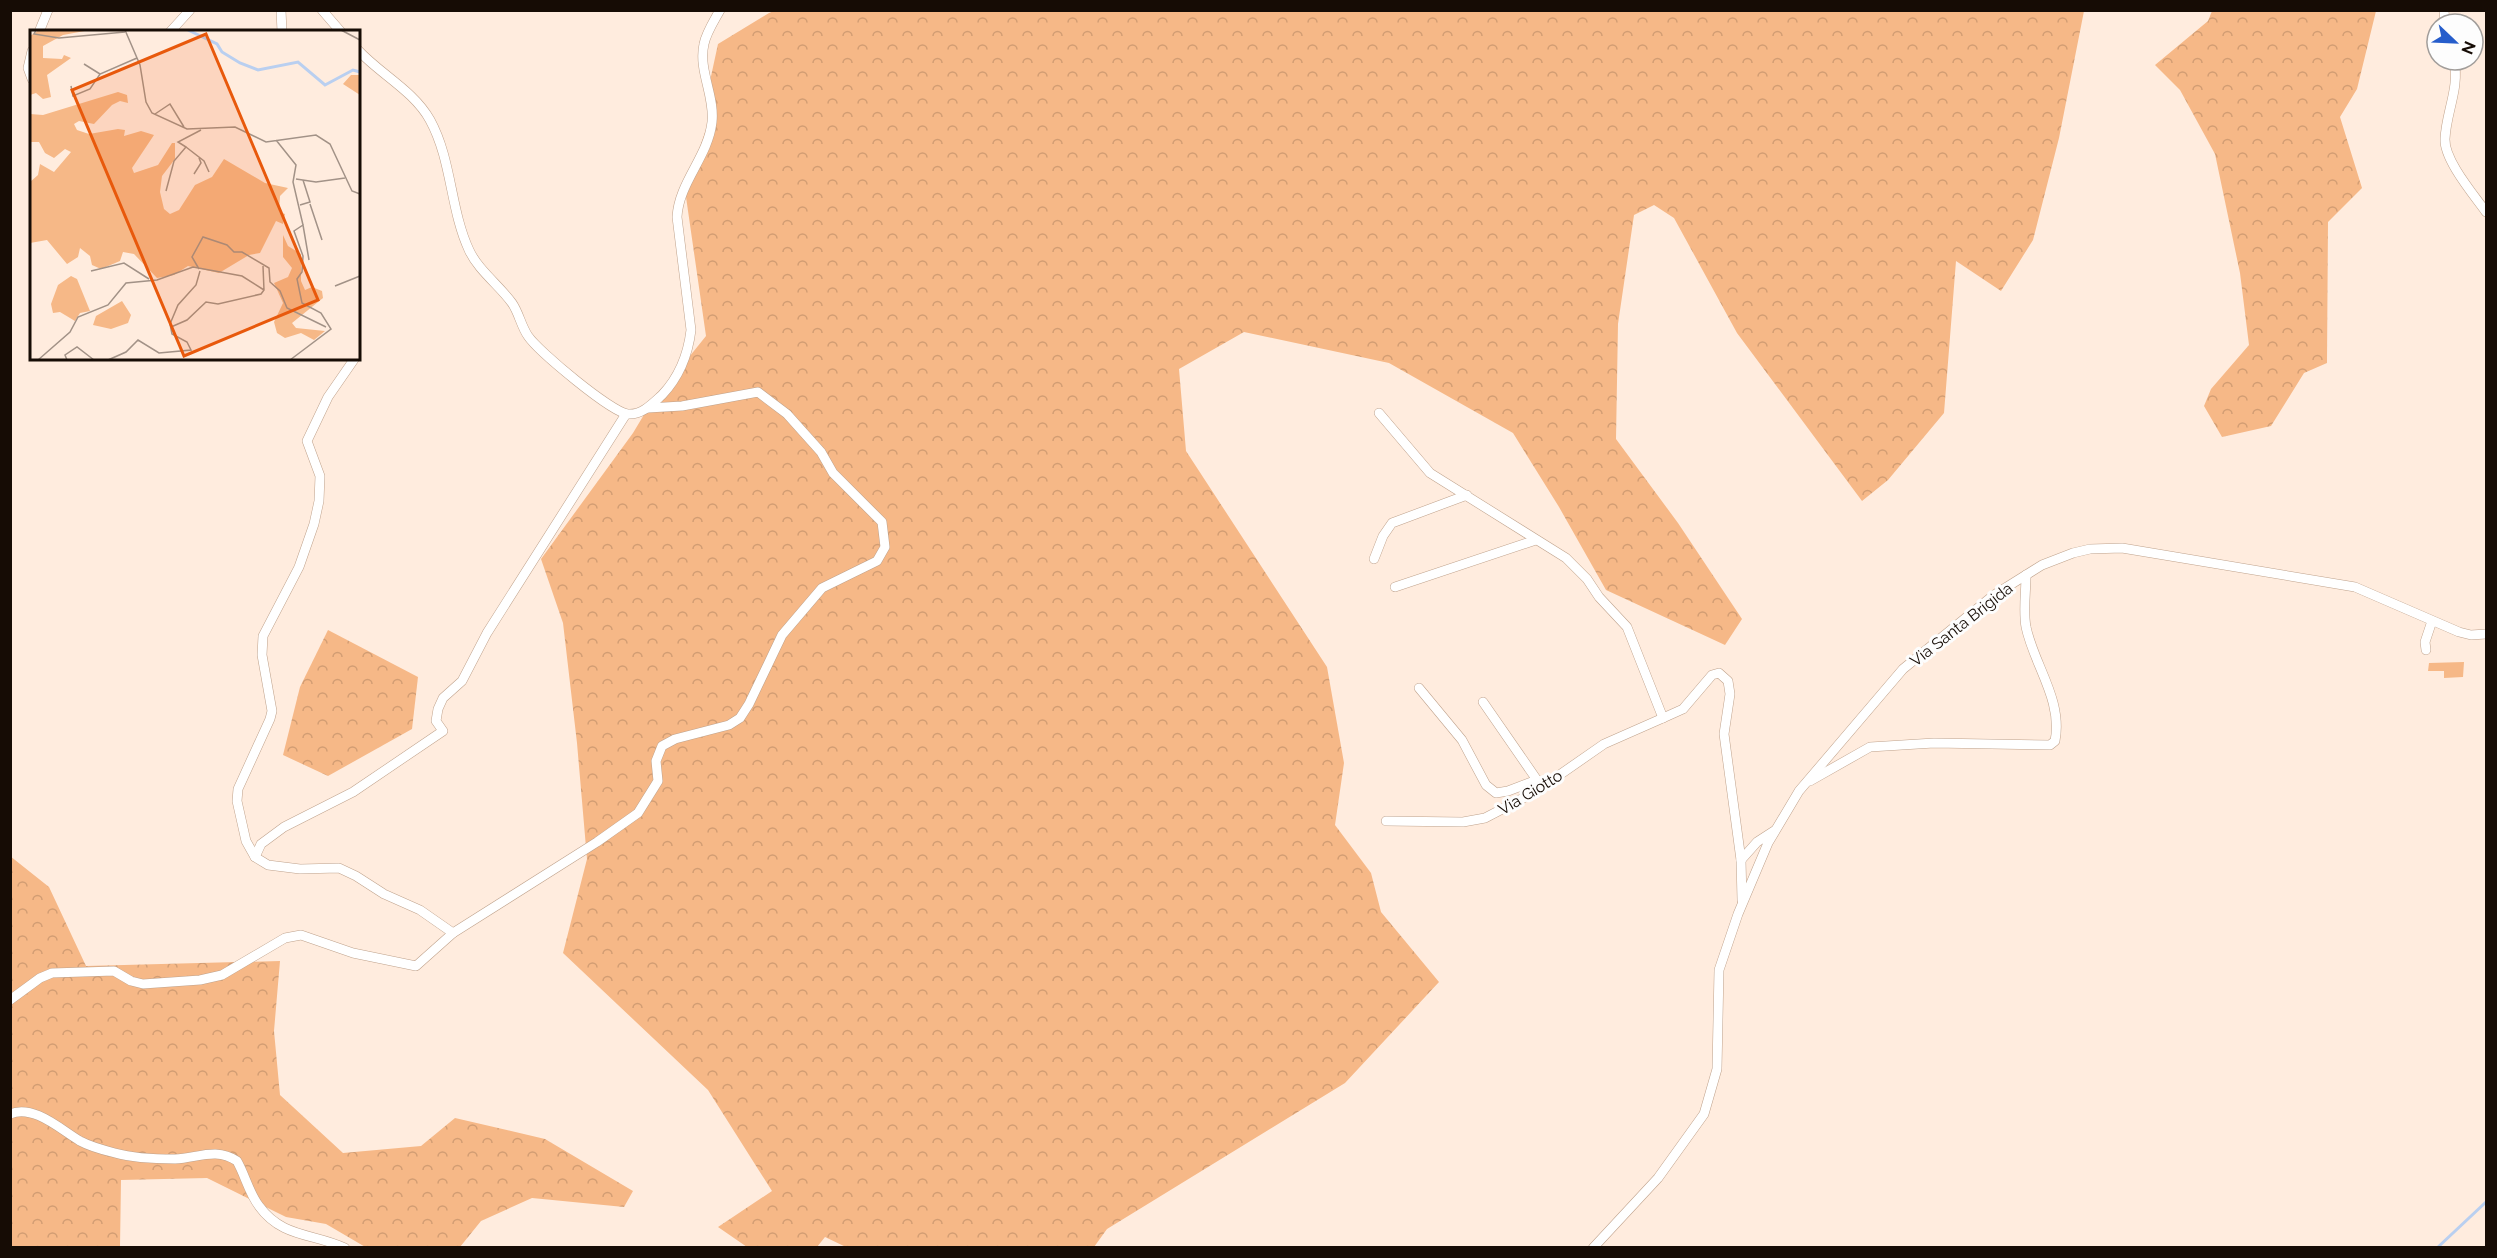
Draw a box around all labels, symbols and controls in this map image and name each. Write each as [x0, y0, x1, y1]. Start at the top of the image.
north arrow [2425, 12, 2485, 72]
inset map [30, 30, 360, 360]
text: N [2457, 38, 2479, 57]
street label: Via Santa Brigida [1906, 578, 2016, 670]
street label: Via Giotto [1495, 766, 1566, 819]

